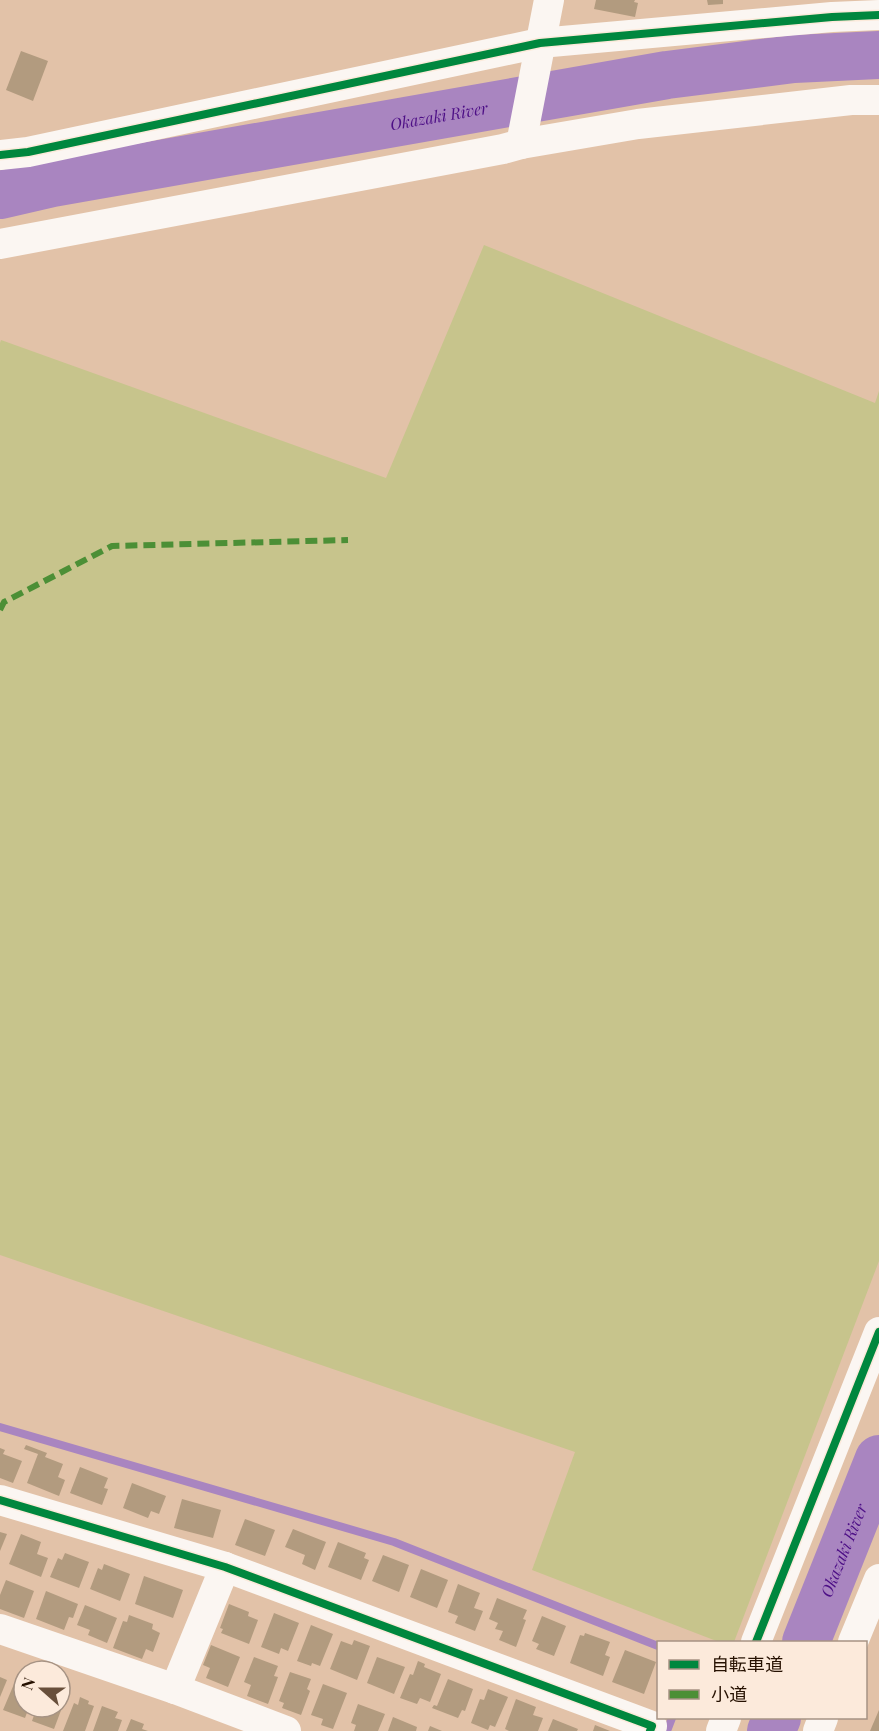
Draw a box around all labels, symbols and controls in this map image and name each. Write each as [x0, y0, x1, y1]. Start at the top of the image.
water label: Okazaki River [388, 96, 490, 134]
water label: Okazaki River [815, 1499, 871, 1600]
legend [657, 1641, 867, 1719]
text: 自転車道 [711, 1652, 783, 1676]
north arrow [12, 1659, 72, 1719]
text: N [16, 1674, 40, 1693]
text: 小道 [711, 1682, 747, 1706]

